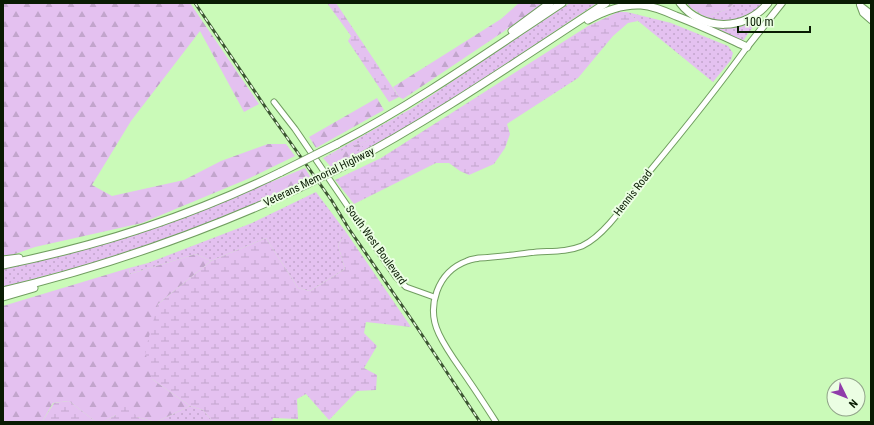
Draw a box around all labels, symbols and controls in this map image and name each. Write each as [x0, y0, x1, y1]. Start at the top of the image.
scale bar [738, 8, 810, 34]
text: 100 m [744, 15, 774, 29]
street label: Veterans Memorial Highway [262, 144, 377, 209]
street label: Hennis Road [611, 167, 655, 219]
street label: South West Boulevard [343, 203, 409, 287]
north arrow [826, 377, 866, 417]
text: N [846, 397, 860, 411]

